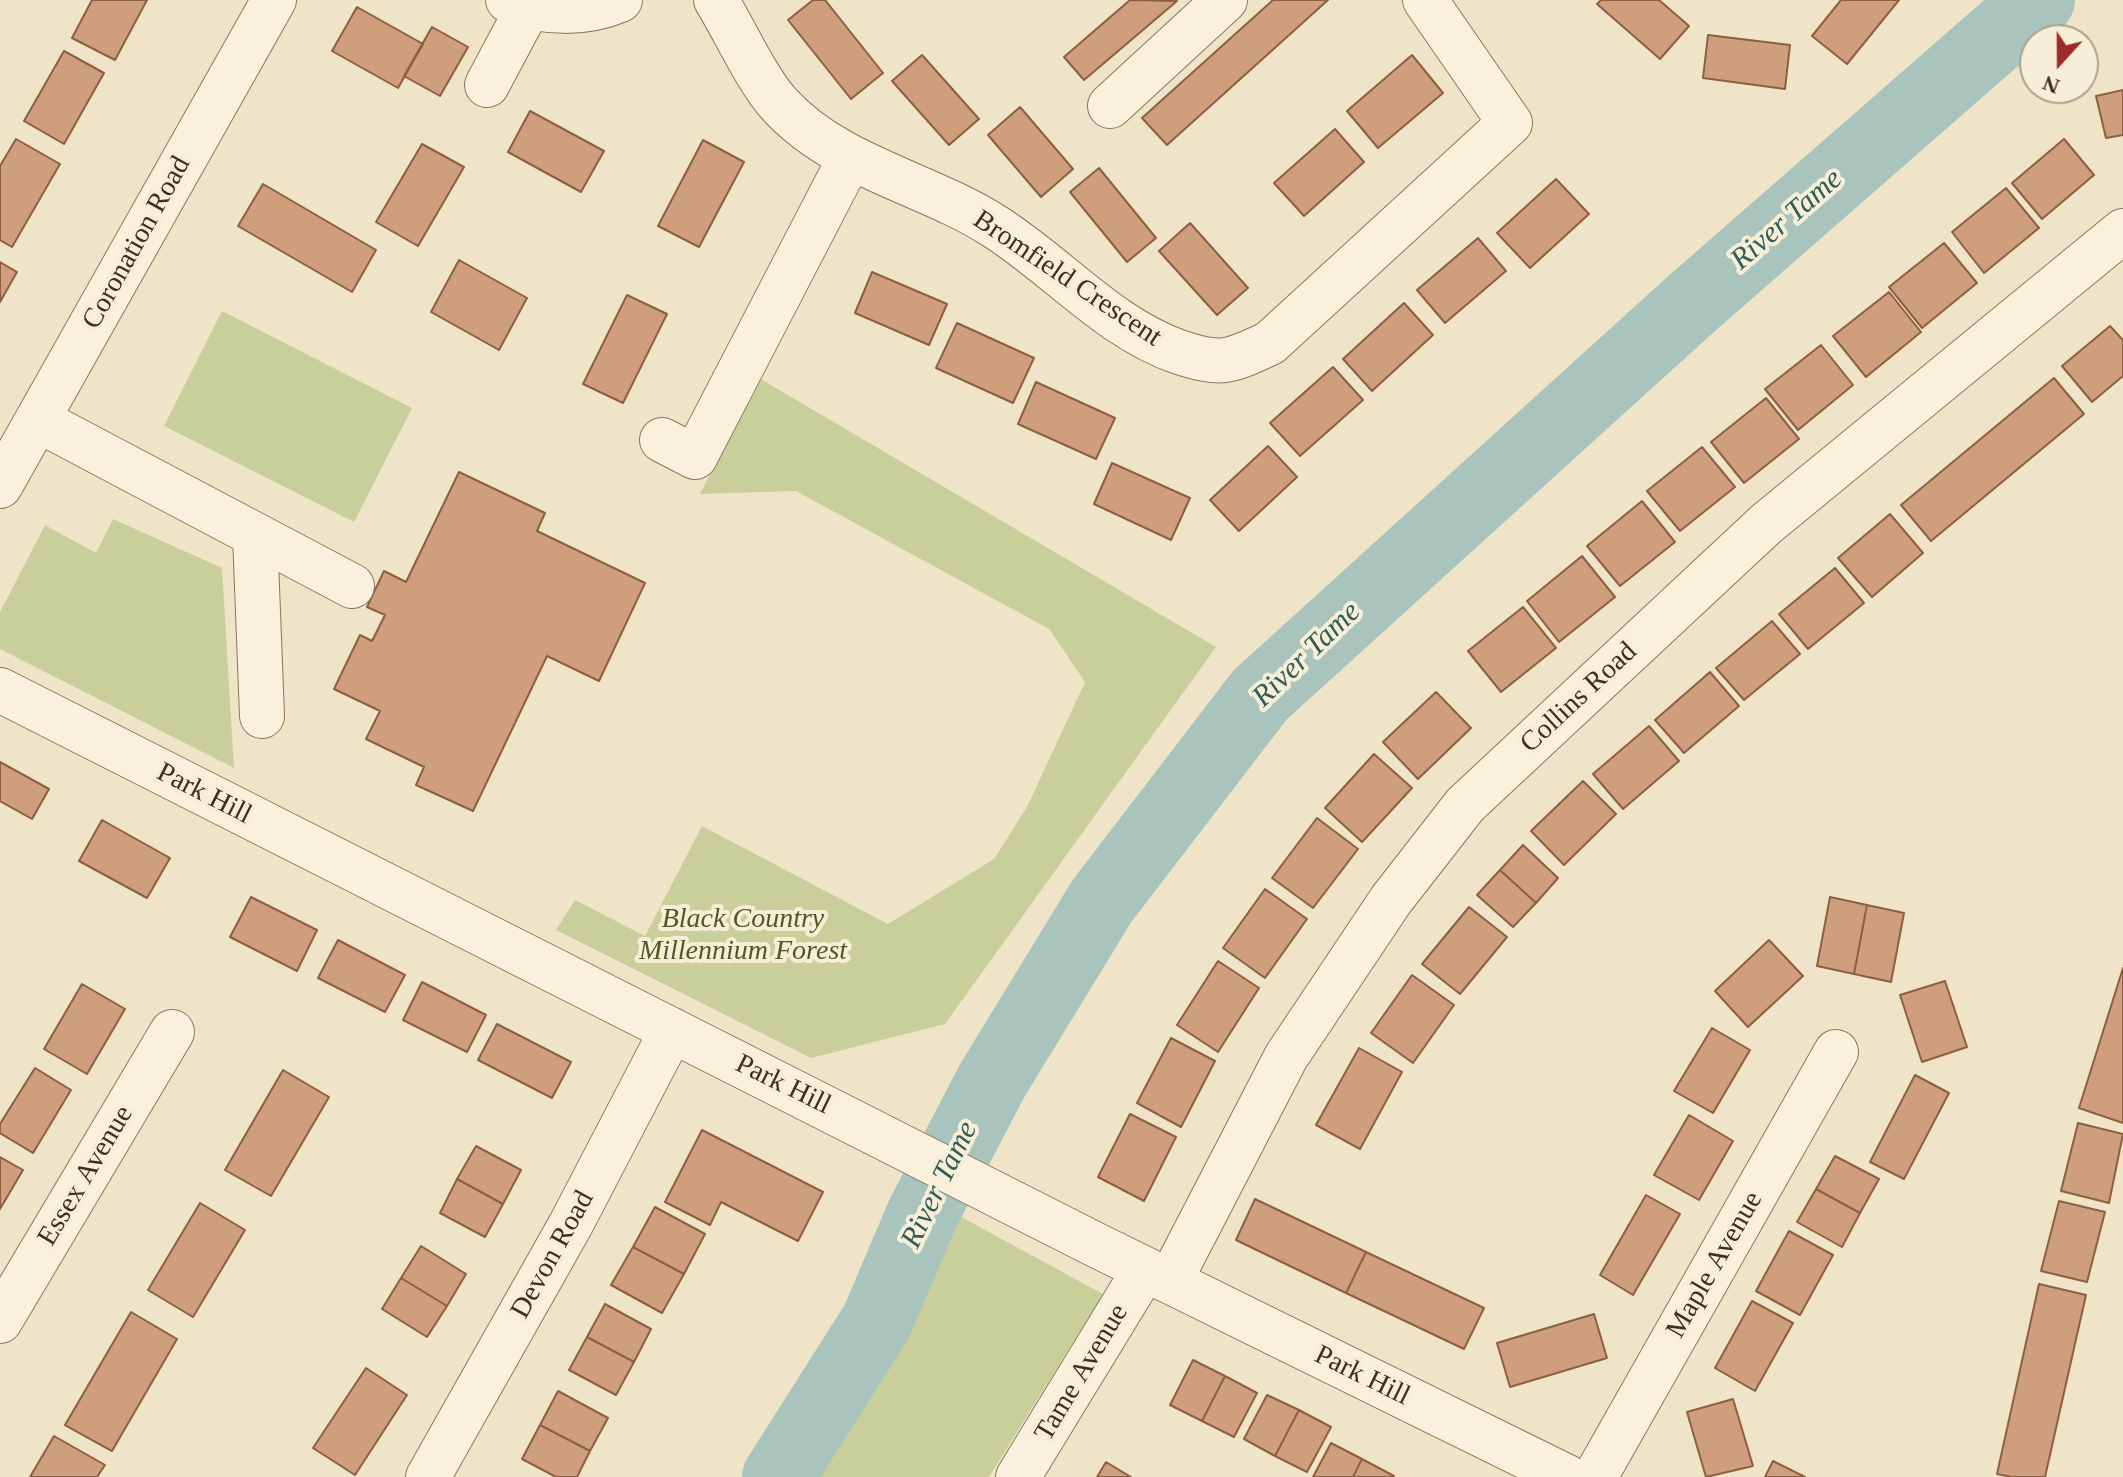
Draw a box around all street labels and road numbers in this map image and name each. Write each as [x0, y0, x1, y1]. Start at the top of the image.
street label: Coronation Road [76, 151, 198, 335]
street label: Bromfield Crescent [966, 204, 1168, 354]
street label: Collins Road [1514, 636, 1644, 760]
street label: Park Hill [151, 756, 257, 832]
street label: Park Hill [730, 1048, 836, 1122]
street label: Essex Avenue [31, 1100, 141, 1252]
street label: Devon Road [504, 1185, 602, 1325]
street label: Maple Avenue [1660, 1186, 1770, 1344]
street label: Tame Avenue [1028, 1298, 1136, 1448]
street label: Park Hill [1309, 1339, 1415, 1413]

